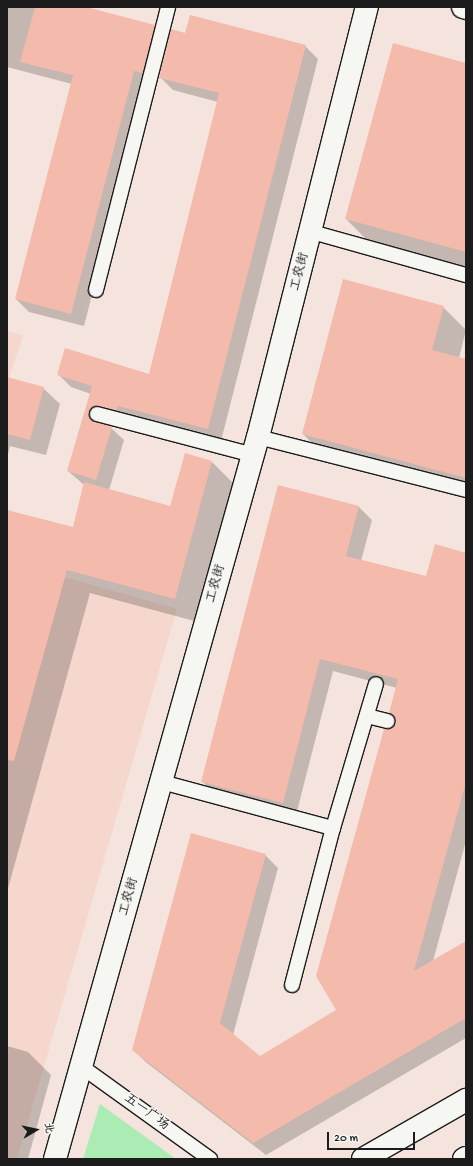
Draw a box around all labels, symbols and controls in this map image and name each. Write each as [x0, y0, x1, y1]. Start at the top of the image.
street label: 工农街 [288, 251, 314, 293]
street label: 工农街 [204, 563, 230, 605]
street label: 工农街 [117, 876, 143, 918]
street label: 五一广场 [120, 1091, 172, 1135]
north arrow [16, 1110, 56, 1150]
text: 北 [41, 1122, 55, 1134]
scale bar [329, 1124, 417, 1150]
text: 20 m [334, 1132, 358, 1146]

